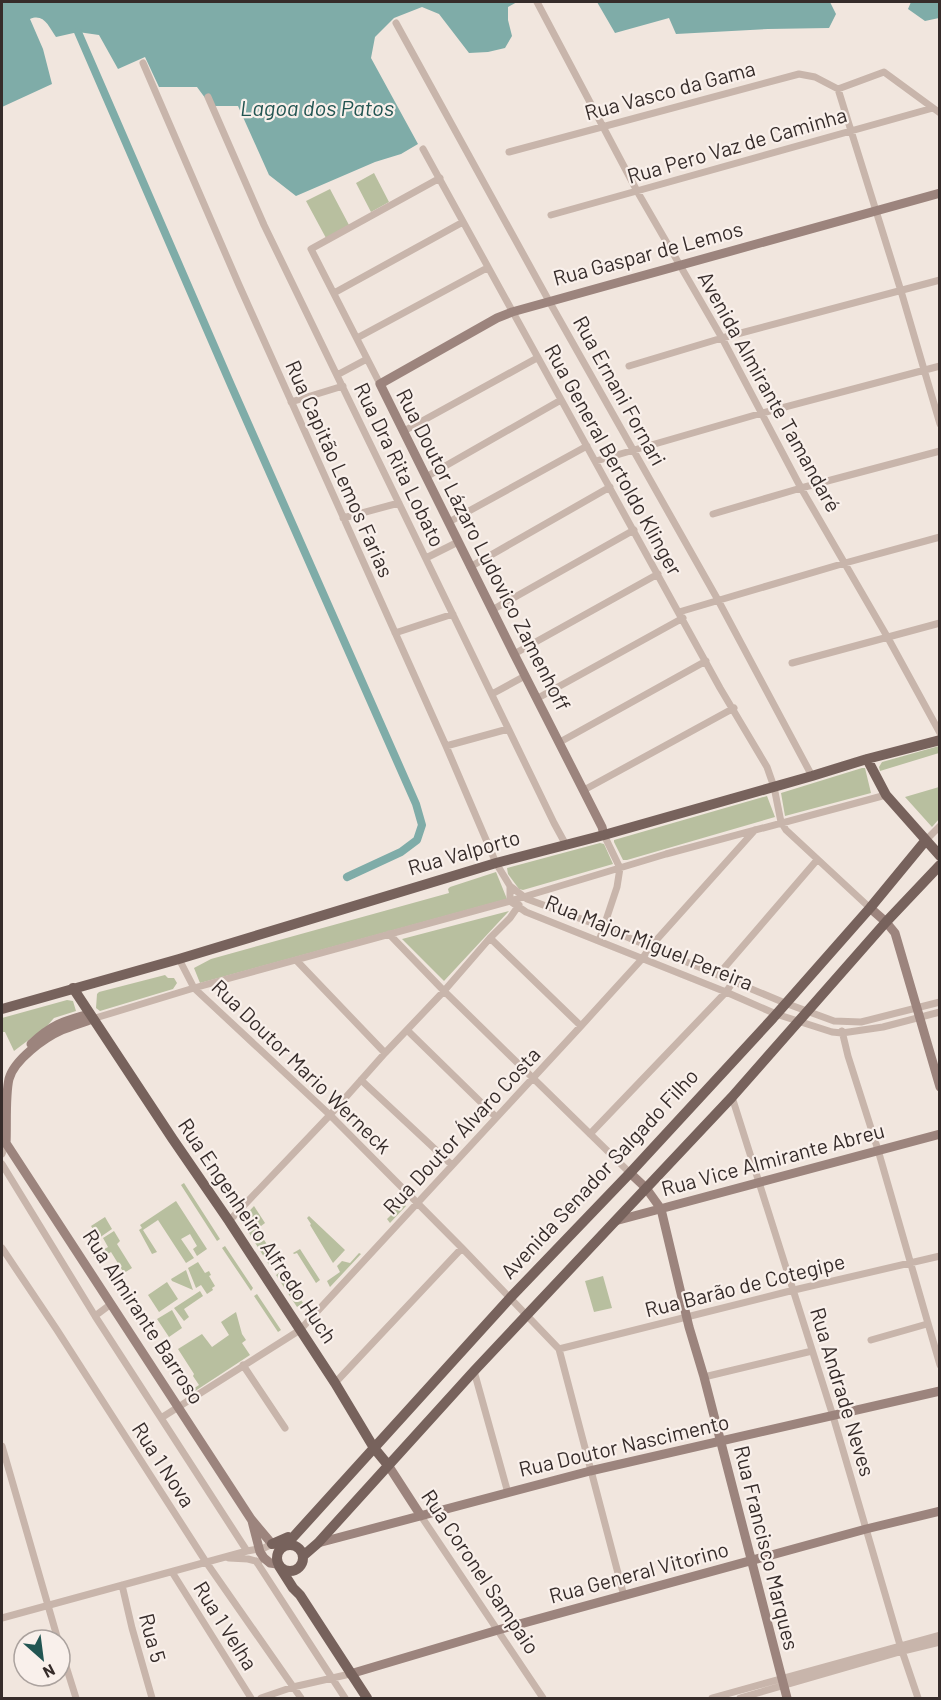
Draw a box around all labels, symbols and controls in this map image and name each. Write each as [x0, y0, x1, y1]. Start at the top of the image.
street label: Rua Vasco da Gama [582, 55, 758, 124]
water label: Lagoa dos Patos [240, 94, 394, 120]
street label: Rua Pero Vaz de Caminha [624, 101, 849, 188]
street label: Rua Gaspar de Lemos [550, 215, 745, 290]
street label: Avenida Almirante Tamandaré [694, 267, 847, 516]
street label: Rua Ernani Fornari [569, 311, 672, 470]
street label: Rua General Bertoldo Klinger [540, 339, 688, 579]
street label: Rua Capitão Lemos Farias [281, 356, 400, 581]
street label: Rua Dra Rita Lobato [350, 378, 451, 551]
street label: Rua Doutor Lázaro Ludovico Zamenhoff [392, 384, 577, 715]
street label: Rua Valporto [405, 824, 523, 880]
street label: Rua Major Miguel Pereira [542, 888, 757, 995]
street label: Rua Doutor Mario Werneck [207, 974, 397, 1158]
street label: Rua Doutor Álvaro Costa [377, 1041, 545, 1219]
street label: Avenida Senador Salgado Filho [495, 1063, 703, 1283]
street label: Rua Engenheiro Alfredo Huch [174, 1113, 343, 1347]
street label: Rua Vice Almirante Abreu [658, 1117, 887, 1200]
street label: Rua Almirante Barroso [78, 1224, 210, 1408]
street label: Rua Barão de Cotegipe [642, 1248, 847, 1322]
street label: Rua Andrade Neves [806, 1304, 881, 1479]
street label: Rua Doutor Nascimento [516, 1408, 731, 1481]
street label: Rua 1 Nova [128, 1417, 201, 1511]
street label: Rua Francisco Marques [730, 1443, 805, 1653]
street label: Rua Coronel Sampaio [417, 1484, 546, 1658]
street label: Rua General Vitorino [546, 1536, 731, 1608]
street label: Rua 1 Velha [189, 1576, 263, 1674]
street label: Rua 5 [135, 1610, 172, 1665]
north arrow [12, 1628, 72, 1688]
text: N [40, 1661, 58, 1683]

